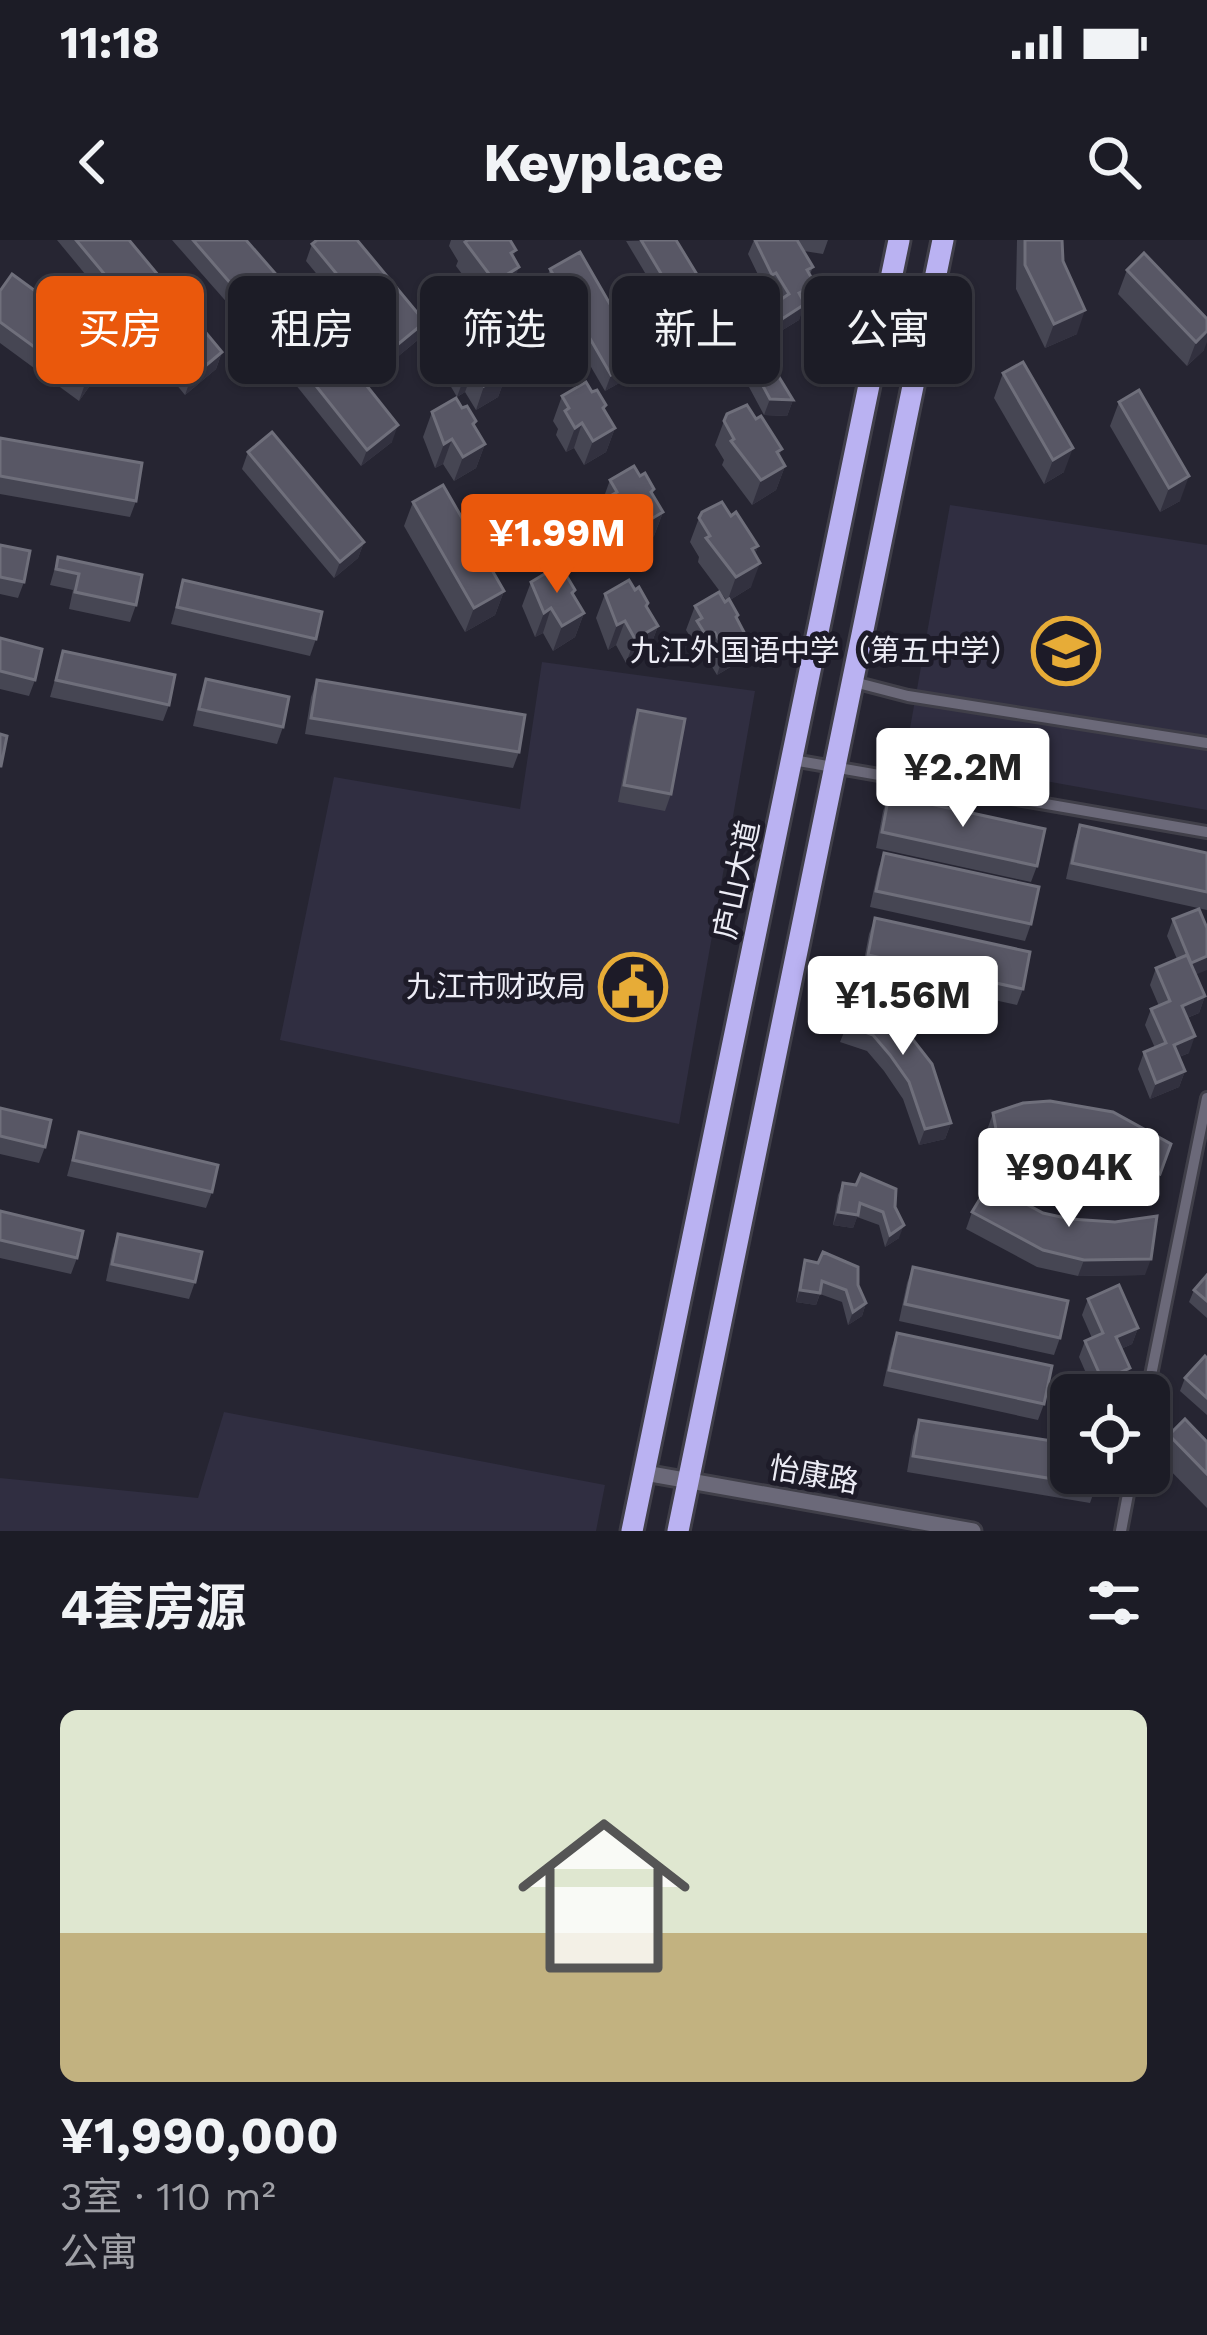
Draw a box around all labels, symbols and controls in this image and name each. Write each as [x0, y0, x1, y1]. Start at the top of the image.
text: 11:18 [60, 16, 160, 69]
icon: back [60, 129, 126, 195]
icon: search [1081, 129, 1147, 195]
text: Keyplace [483, 131, 724, 194]
chip: 买房 [36, 276, 204, 384]
chip: 租房 [228, 276, 396, 384]
chip: 筛选 [420, 276, 588, 384]
chip: 新上 [612, 276, 780, 384]
chip: 公寓 [804, 276, 972, 384]
pin: ¥1.99M [459, 494, 655, 596]
text: ¥1.99M [488, 510, 626, 555]
school or university icon: 九江外国语中学（第五中学） [1031, 616, 1101, 686]
place label: 九江外国语中学（第五中学） [630, 633, 1020, 668]
pin: ¥2.2M [879, 728, 1047, 830]
text: ¥2.2M [903, 744, 1023, 789]
street label: 庐山大道 [707, 818, 766, 942]
public building icon: 九江市财政局 [598, 952, 668, 1022]
pin: ¥1.56M [805, 956, 1001, 1058]
place label: 九江市财政局 [406, 969, 586, 1004]
text: ¥1.56M [835, 972, 971, 1017]
pin: ¥904K [985, 1128, 1153, 1230]
text: ¥904K [1005, 1144, 1133, 1189]
map controls [1050, 1374, 1170, 1494]
button: locate [1050, 1374, 1170, 1494]
street label: 怡康路 [767, 1449, 861, 1500]
icon: filters [1081, 1570, 1147, 1636]
text: 4套房源 [60, 1578, 246, 1637]
icon: home [496, 1788, 712, 2004]
text: ¥1,990,000 [60, 2106, 339, 2165]
text: 3室 · 110 m² [60, 2174, 276, 2219]
text: 公寓 [60, 2230, 138, 2275]

